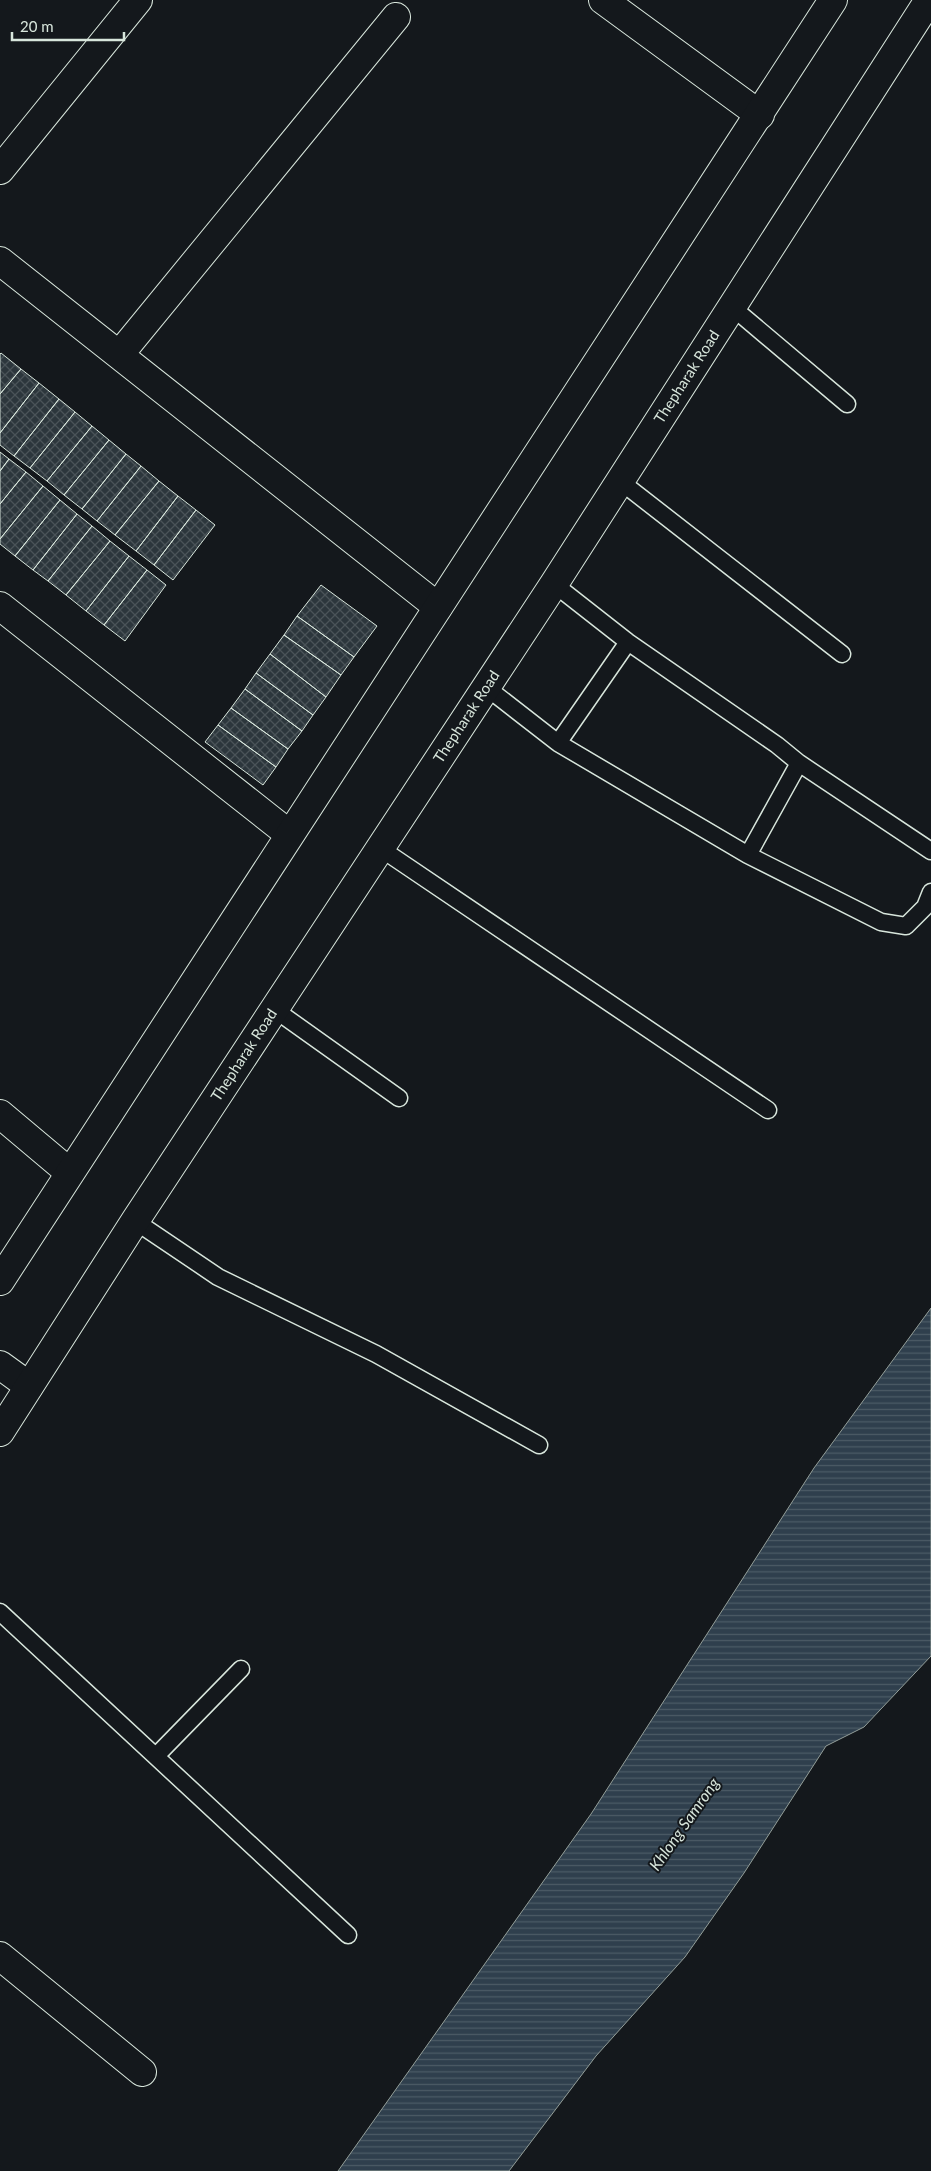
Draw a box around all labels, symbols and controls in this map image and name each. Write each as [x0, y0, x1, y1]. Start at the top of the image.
scale bar [12, 10, 125, 42]
text: 20 m [20, 17, 54, 35]
street label: Thepharak Road [650, 327, 723, 426]
street label: Thepharak Road [429, 667, 503, 766]
street label: Thepharak Road [206, 1005, 280, 1104]
water label: Khlong Samrong [645, 1773, 723, 1874]

